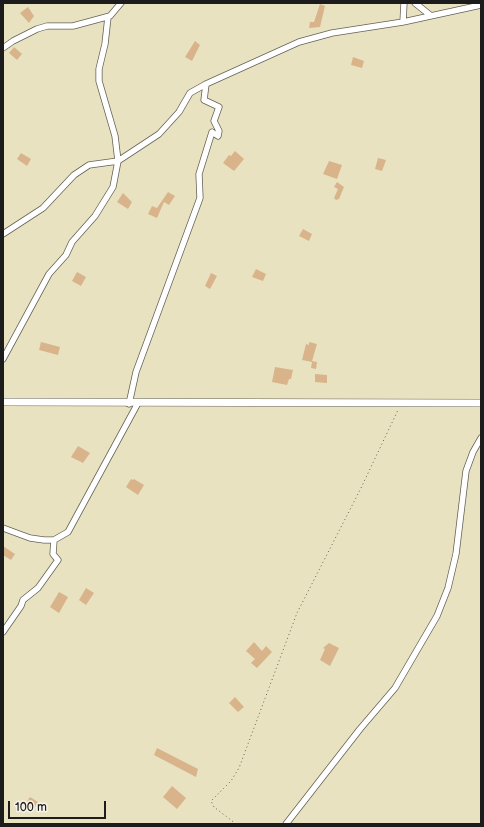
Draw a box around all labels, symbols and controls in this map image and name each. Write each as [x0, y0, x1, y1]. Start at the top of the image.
scale bar [10, 793, 108, 819]
text: 100 m [15, 800, 47, 815]

